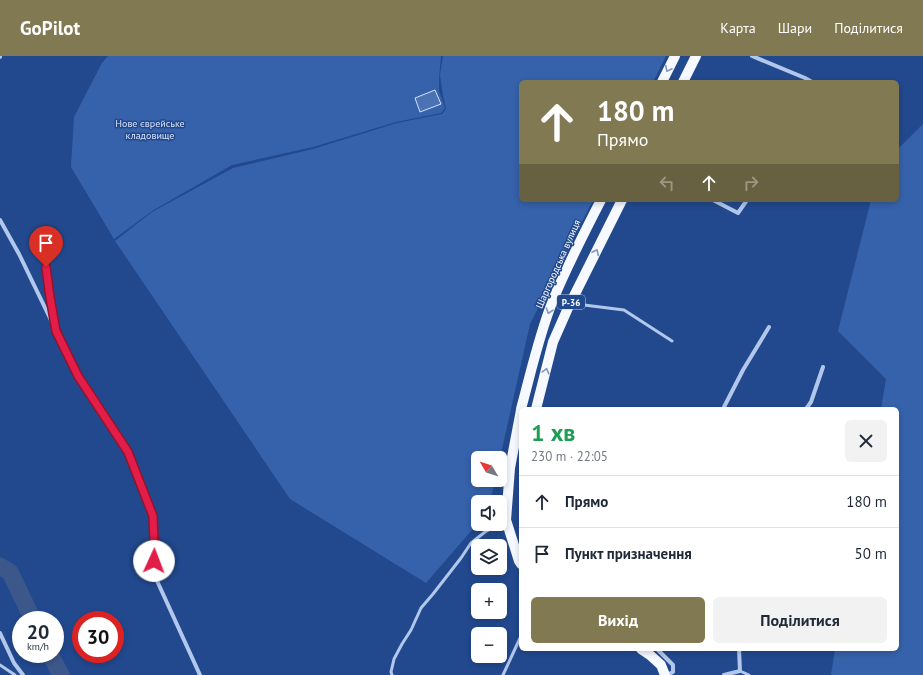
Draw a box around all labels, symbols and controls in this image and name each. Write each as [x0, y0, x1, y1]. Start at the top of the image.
text: GoPilot [20, 16, 80, 40]
text: Карта [720, 19, 756, 37]
text: Шари [778, 19, 812, 37]
text: Поділитися [834, 19, 903, 37]
one-way arrow [666, 65, 673, 72]
text: 180 m [597, 92, 674, 129]
icon: ahead [531, 96, 583, 148]
park label: Нове єврейське кладовище [115, 117, 185, 142]
text: Прямо [597, 128, 648, 151]
icon: left [656, 172, 678, 194]
icon: ahead [698, 172, 720, 194]
icon: right [740, 172, 762, 194]
street label: Шаргородська вулиця [533, 217, 584, 310]
pin [29, 226, 63, 267]
icon: arrive [35, 232, 57, 254]
one-way arrow [591, 249, 599, 256]
road number: Р-36 [557, 295, 585, 309]
one-way arrow [546, 308, 554, 315]
one-way arrow [541, 368, 549, 375]
text: 1 хв [531, 417, 575, 448]
button: close [845, 420, 887, 462]
text: 230 m · 22:05 [531, 448, 608, 465]
north arrow [471, 451, 507, 487]
map controls [471, 451, 507, 663]
icon: ahead [531, 491, 553, 513]
text: Прямо [565, 492, 608, 511]
text: 180 m [846, 492, 887, 511]
button: sound [471, 495, 507, 531]
button: layers [471, 539, 507, 575]
position arrow [133, 540, 175, 582]
icon: arrive [531, 543, 553, 565]
text: Пункт призначення [565, 544, 692, 563]
text: 50 m [854, 544, 887, 563]
button: + [471, 583, 507, 619]
button: Вихід [531, 597, 705, 643]
button: Поділитися [713, 597, 887, 643]
speed limit sign: 30 [72, 611, 124, 663]
text: 20 [27, 619, 49, 645]
button: − [471, 627, 507, 663]
text: km/h [27, 640, 49, 653]

